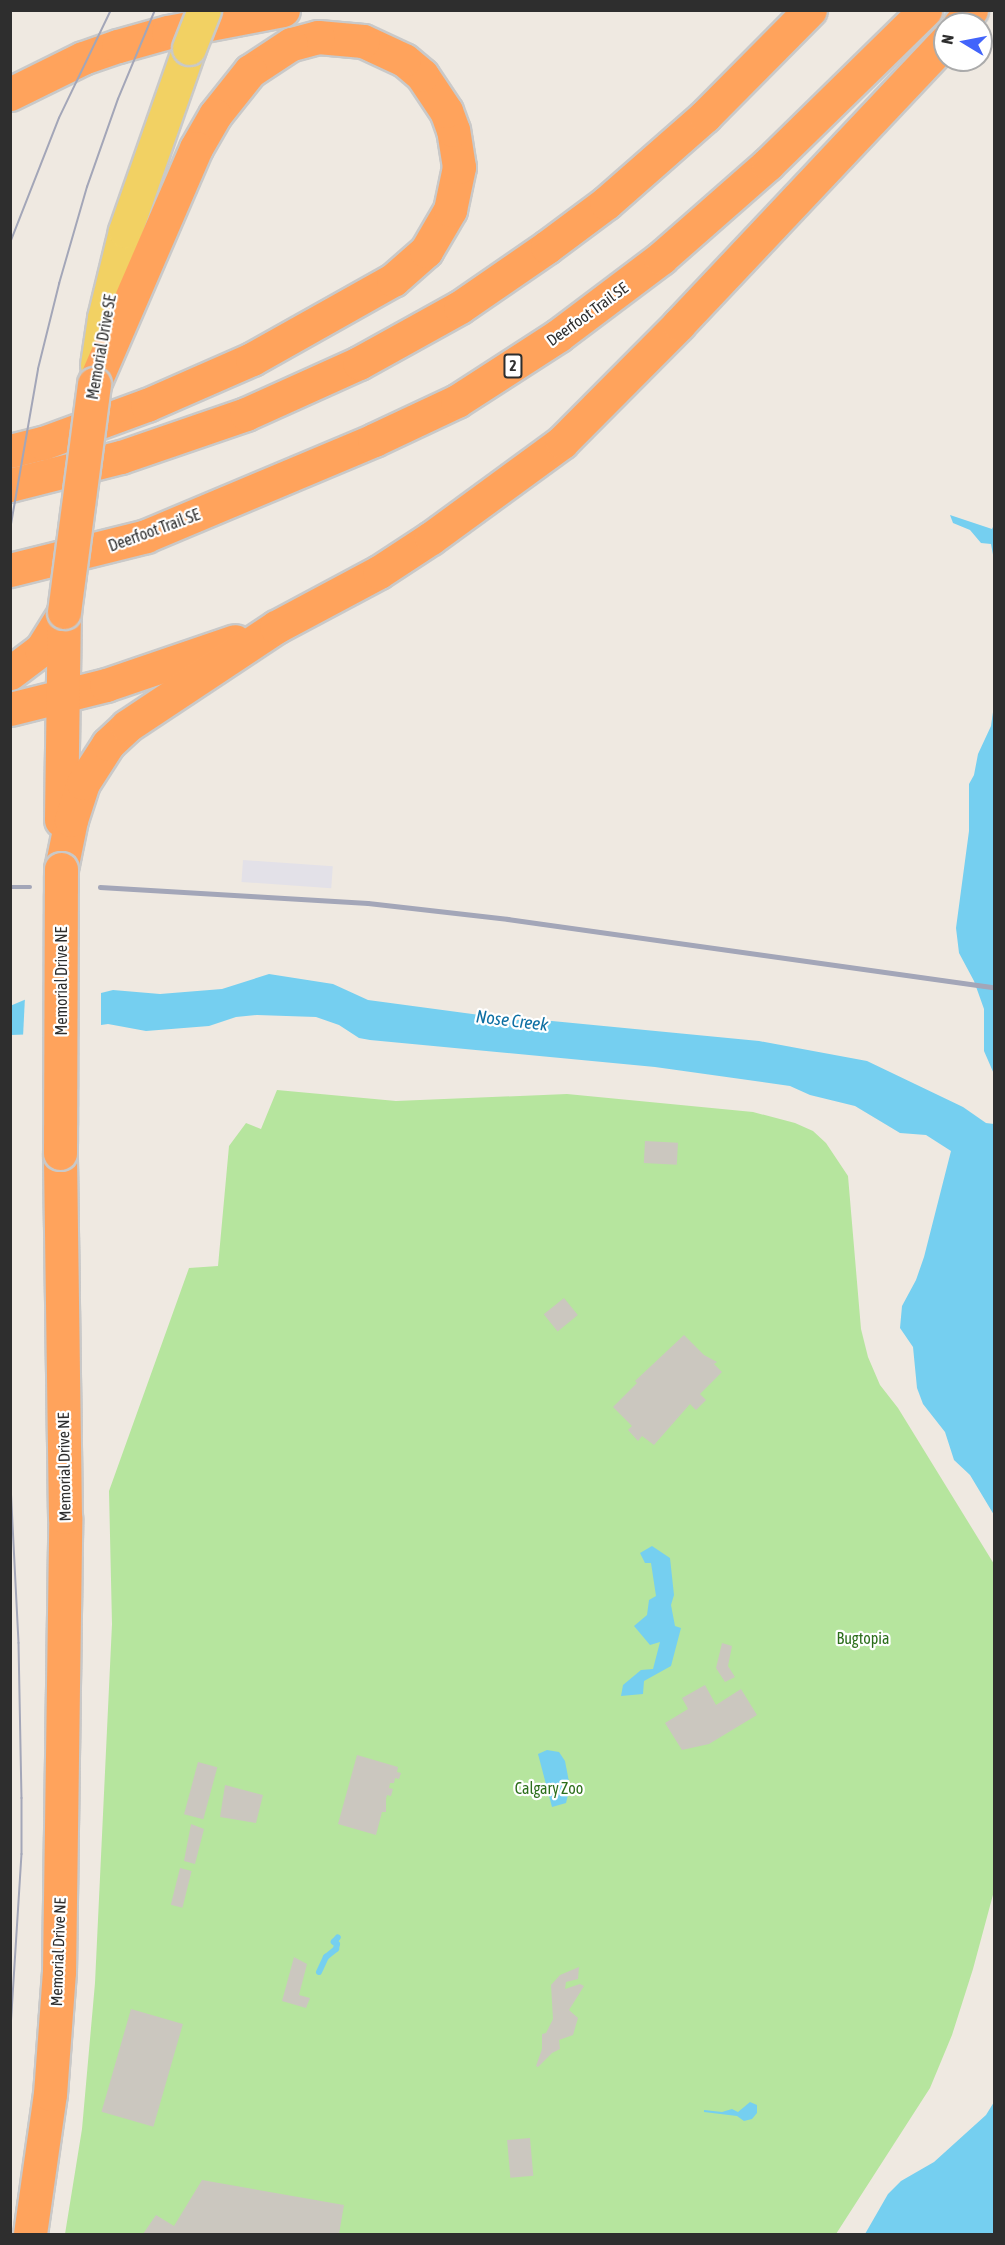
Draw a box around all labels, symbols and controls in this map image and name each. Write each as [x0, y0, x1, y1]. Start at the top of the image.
north arrow [933, 12, 993, 72]
text: N [938, 33, 957, 45]
street label: Deerfoot Trail SE [543, 278, 631, 350]
street label: Memorial Drive SE [82, 293, 120, 401]
road number: 2 [502, 354, 524, 378]
street label: Deerfoot Trail SE [106, 505, 202, 555]
street label: Memorial Drive NE [51, 927, 71, 1035]
water label: Nose Creek [475, 1006, 549, 1036]
street label: Memorial Drive NE [53, 1412, 75, 1522]
park label: Bugtopia [837, 1628, 889, 1648]
park label: Calgary Zoo [515, 1778, 583, 1798]
street label: Memorial Drive NE [47, 1897, 69, 2007]

